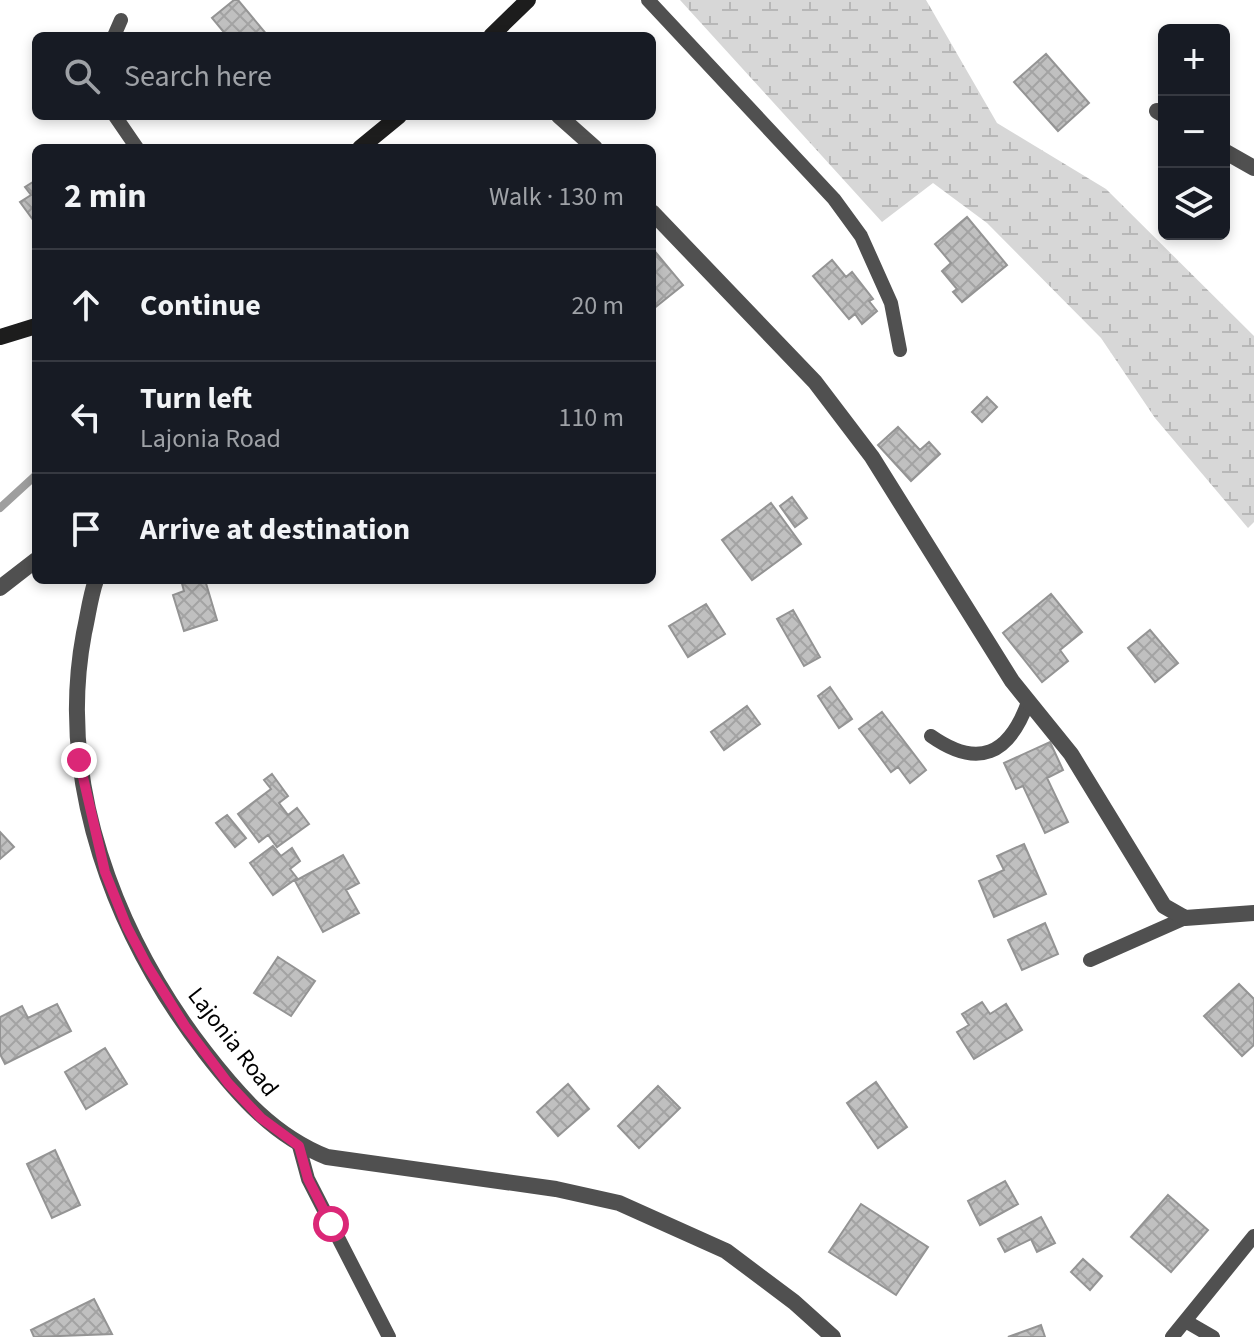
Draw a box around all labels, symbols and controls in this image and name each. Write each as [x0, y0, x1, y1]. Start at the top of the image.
map controls [1158, 24, 1230, 240]
button: + [1158, 24, 1230, 96]
search box [32, 32, 656, 120]
icon: search [60, 54, 104, 98]
text: Search here [124, 55, 272, 98]
button: − [1158, 96, 1230, 168]
button: layers [1158, 168, 1230, 240]
text: 2 min [64, 172, 147, 221]
text: Walk · 130 m [489, 178, 624, 215]
icon: ahead [64, 283, 108, 327]
text: Continue [140, 284, 261, 327]
text: 20 m [571, 287, 624, 324]
text: Turn left [140, 377, 252, 420]
icon: left [64, 395, 108, 439]
text: 110 m [558, 399, 624, 436]
text: Lajonia Road [140, 420, 281, 457]
icon: arrive [64, 507, 108, 551]
text: Arrive at destination [140, 508, 410, 551]
route end [61, 742, 97, 778]
street label: Lajonia Road [179, 980, 287, 1104]
route start [313, 1206, 349, 1242]

